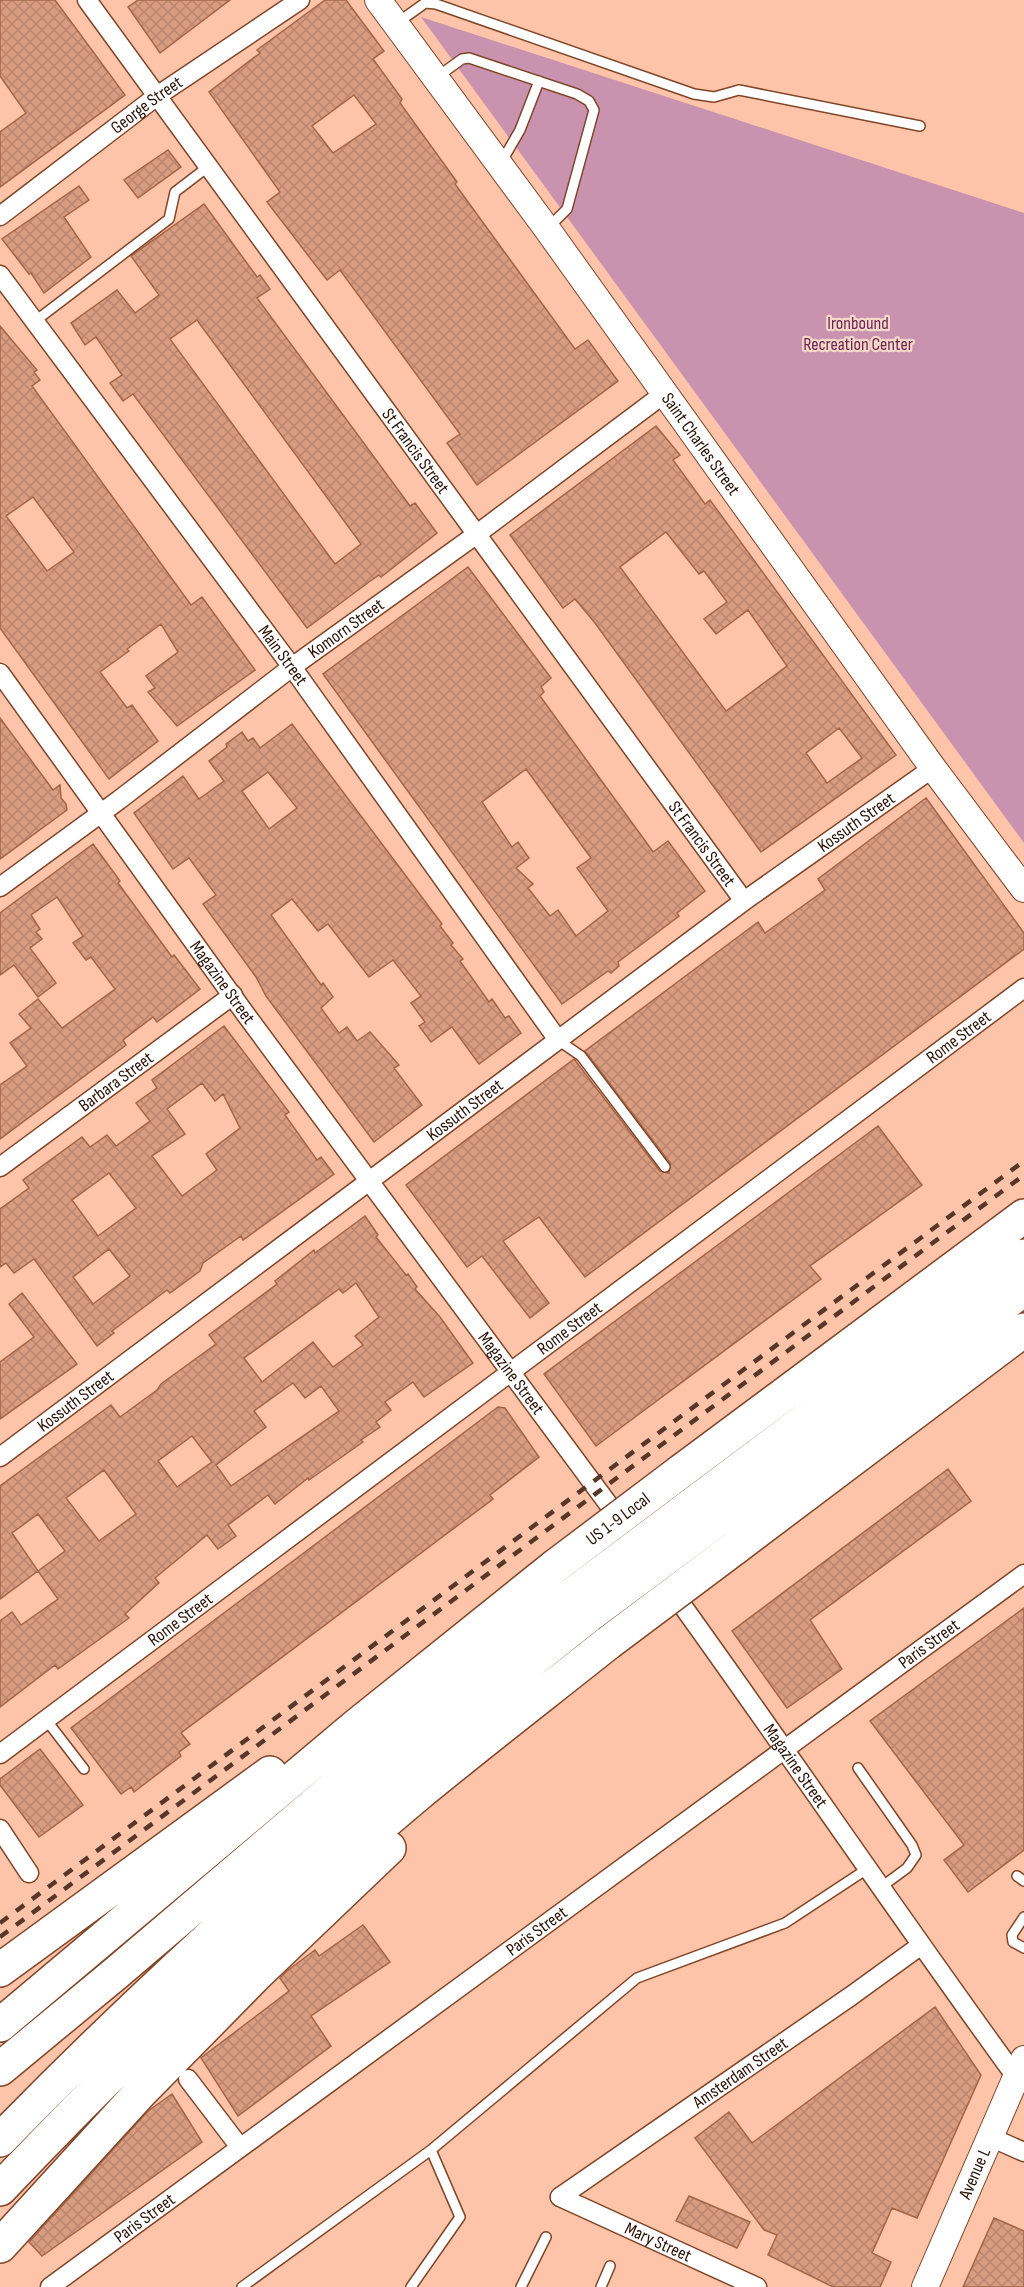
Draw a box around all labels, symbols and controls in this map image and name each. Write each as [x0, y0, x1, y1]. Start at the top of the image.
street label: George Street [107, 72, 187, 138]
park label: Ironbound Recreation Center [803, 313, 913, 355]
street label: Saint Charles Street [657, 389, 745, 500]
street label: St Francis Street [377, 404, 454, 498]
street label: Komorn Street [304, 594, 389, 663]
street label: Main Street [254, 621, 312, 690]
street label: Kossuth Street [814, 788, 900, 857]
street label: St Francis Street [664, 797, 740, 891]
street label: Magazine Street [185, 937, 259, 1029]
street label: Rome Street [922, 1006, 996, 1068]
street label: Barbara Street [75, 1047, 158, 1116]
street label: Kossuth Street [423, 1075, 508, 1145]
street label: Rome Street [533, 1297, 606, 1359]
street label: Magazine Street [474, 1328, 549, 1419]
street label: Kossuth Street [33, 1366, 118, 1436]
street label: US 1-9 Local [582, 1488, 654, 1550]
street label: Rome Street [144, 1588, 217, 1651]
street label: Paris Street [894, 1615, 964, 1673]
street label: Magazine Street [759, 1720, 832, 1812]
street label: Paris Street [502, 1902, 572, 1960]
street label: Amsterdam Street [688, 2033, 792, 2114]
street label: Avenue L [954, 2144, 995, 2203]
street label: Paris Street [110, 2189, 180, 2248]
street label: Mary Street [621, 2218, 695, 2267]

